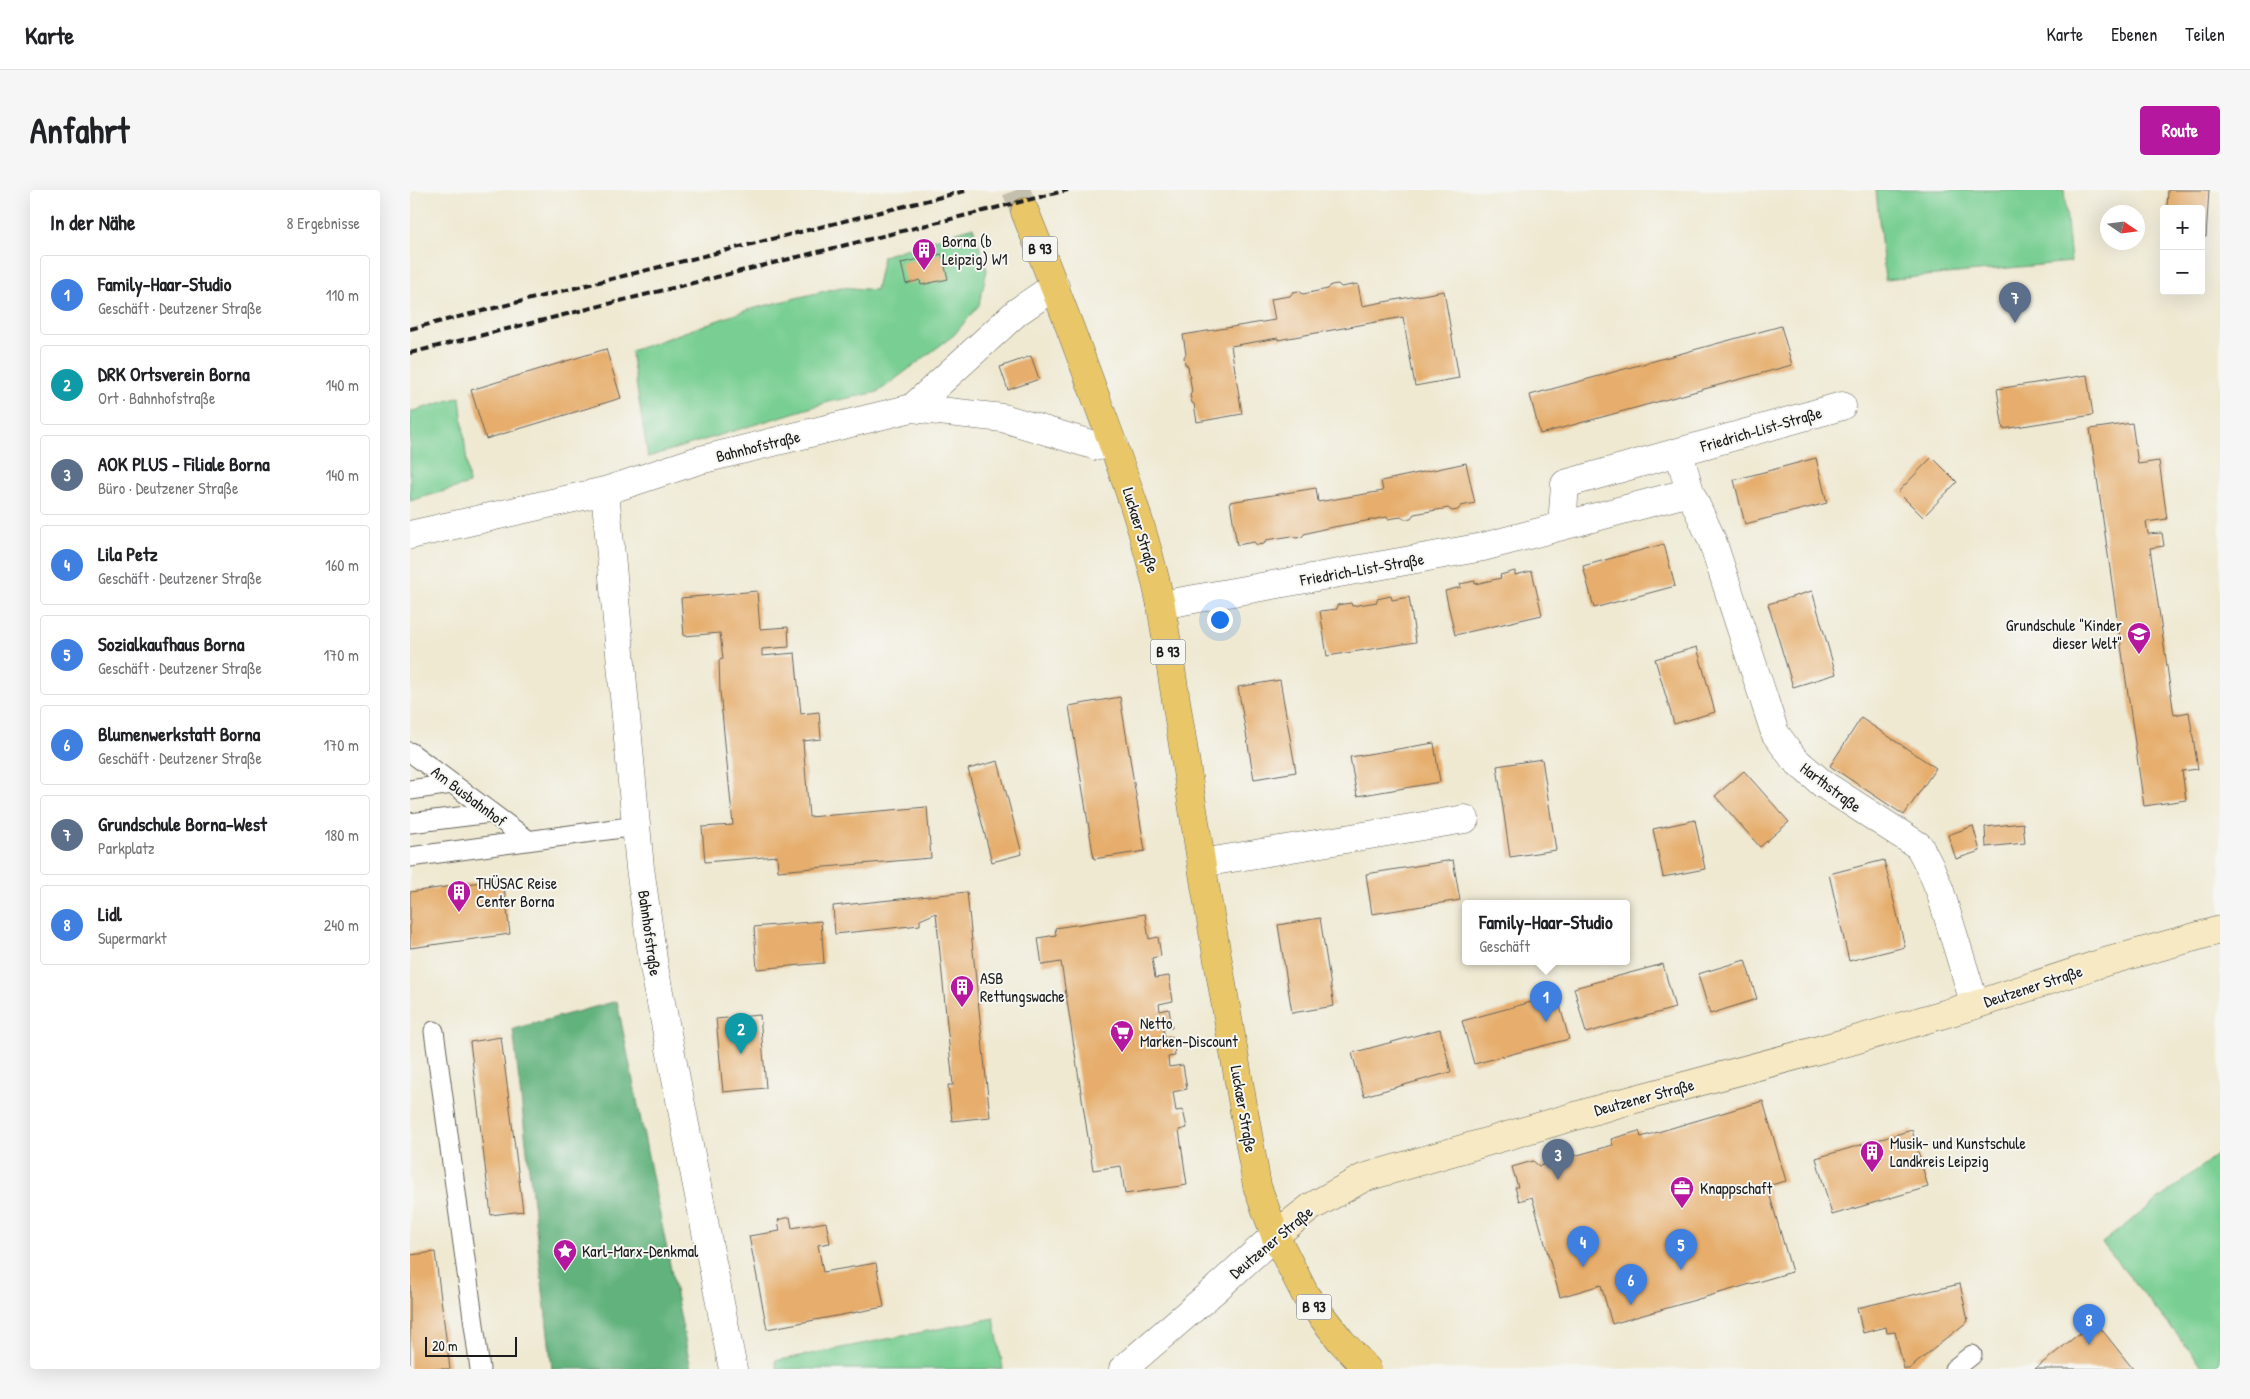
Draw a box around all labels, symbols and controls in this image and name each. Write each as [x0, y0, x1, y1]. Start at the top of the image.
text: Karte [25, 19, 74, 51]
text: Karte [2047, 22, 2083, 47]
text: Ebenen [2111, 22, 2157, 47]
text: Teilen [2185, 22, 2225, 47]
button: Route [2140, 106, 2220, 155]
text: Anfahrt [30, 107, 129, 154]
north arrow [2100, 205, 2145, 250]
map controls [2160, 205, 2205, 295]
button: + [2160, 205, 2205, 250]
text: In der Nähe [50, 208, 135, 237]
text: 8 Ergebnisse [287, 212, 360, 234]
place label: Borna (b Leipzig) W1 [942, 230, 1008, 270]
road number: B 93 [1022, 236, 1058, 262]
building icon: Borna (b Leipzig) W1 [911, 237, 937, 271]
button: − [2160, 250, 2205, 295]
text: Family-Haar-Studio [98, 271, 231, 297]
pin: 7 [1999, 282, 2031, 323]
text: 1 [64, 284, 70, 306]
text: 110 m [326, 284, 359, 306]
text: Geschäft · Deutzener Straße [98, 297, 262, 319]
text: DRK Ortsverein Borna [98, 361, 250, 387]
text: 2 [63, 374, 71, 396]
text: 140 m [325, 374, 359, 396]
text: Ort · Bahnhofstraße [98, 387, 215, 409]
street label: Friedrich-List-Straße [1697, 401, 1825, 457]
street label: Bahnhofstraße [714, 425, 803, 467]
text: AOK PLUS - Filiale Borna [98, 451, 270, 477]
text: 3 [63, 464, 71, 486]
text: 140 m [325, 464, 359, 486]
text: Büro · Deutzener Straße [98, 477, 238, 499]
street label: Luckaer Straße [1118, 485, 1165, 576]
text: Lila Petz [98, 541, 158, 567]
street label: Friedrich-List-Straße [1297, 547, 1426, 591]
text: 4 [64, 554, 70, 576]
text: 160 m [325, 554, 359, 576]
text: Geschäft · Deutzener Straße [98, 567, 262, 589]
your location [1207, 607, 1233, 633]
place label: Grundschule "Kinder dieser Welt" [2006, 614, 2122, 654]
school or university icon: Grundschule "Kinder dieser Welt" [2126, 621, 2152, 655]
text: Sozialkaufhaus Borna [98, 631, 244, 657]
road number: B 93 [1150, 640, 1186, 664]
text: 5 [64, 644, 70, 666]
text: 170 m [324, 644, 359, 666]
text: Geschäft · Deutzener Straße [98, 657, 262, 679]
text: Blumenwerkstatt Borna [98, 721, 260, 747]
text: 6 [64, 734, 70, 756]
text: 170 m [324, 734, 359, 756]
text: Geschäft · Deutzener Straße [98, 747, 262, 769]
street label: Harthstraße [1796, 757, 1867, 818]
street label: Am Busbahnhof [427, 761, 511, 832]
text: Grundschule Borna-West [98, 811, 267, 837]
text: 7 [63, 824, 71, 846]
text: 180 m [325, 824, 359, 846]
text: Parkplatz [98, 837, 155, 859]
place label: THÜSAC Reise Center Borna [476, 872, 558, 912]
building icon: THÜSAC Reise Center Borna [446, 879, 472, 913]
street label: Bahnhofstraße [633, 889, 667, 978]
popup [1462, 900, 1630, 965]
text: Lidl [98, 901, 122, 927]
text: Family-Haar-Studio [1479, 909, 1613, 935]
text: 8 [64, 914, 70, 936]
text: 240 m [324, 914, 359, 936]
text: Supermarkt [98, 927, 167, 949]
text: Geschäft [1479, 935, 1530, 957]
street label: Deutzener Straße [1981, 959, 2086, 1012]
place label: ASB Rettungswache [980, 967, 1065, 1007]
building icon: ASB Rettungswache [949, 974, 975, 1008]
pin: 1 [1530, 981, 1562, 1022]
place label: Netto Marken-Discount [1140, 1012, 1238, 1052]
pin: 2 [725, 1013, 757, 1054]
supermarket icon: Netto Marken-Discount [1109, 1019, 1135, 1053]
street label: Luckaer Straße [1226, 1064, 1263, 1155]
street label: Deutzener Straße [1592, 1073, 1697, 1121]
place label: Musik- und Kunstschule Landkreis Leipzig [1890, 1132, 2026, 1172]
pin: 3 [1542, 1139, 1574, 1180]
building icon: Musik- und Kunstschule Landkreis Leipzig [1859, 1139, 1885, 1173]
office icon: Knappschaft [1669, 1175, 1695, 1209]
place label: Knappschaft [1700, 1177, 1773, 1199]
street label: Deutzener Straße [1225, 1200, 1318, 1283]
pin: 4 [1567, 1226, 1599, 1267]
pin: 5 [1665, 1229, 1697, 1270]
place icon: Karl-Marx-Denkmal [552, 1238, 578, 1272]
place label: Karl-Marx-Denkmal [582, 1240, 699, 1262]
pin: 6 [1615, 1264, 1647, 1305]
road number: B 93 [1296, 1294, 1332, 1320]
pin: 8 [2073, 1304, 2105, 1345]
scale bar [425, 1334, 518, 1357]
text: 20 m [432, 1336, 458, 1355]

